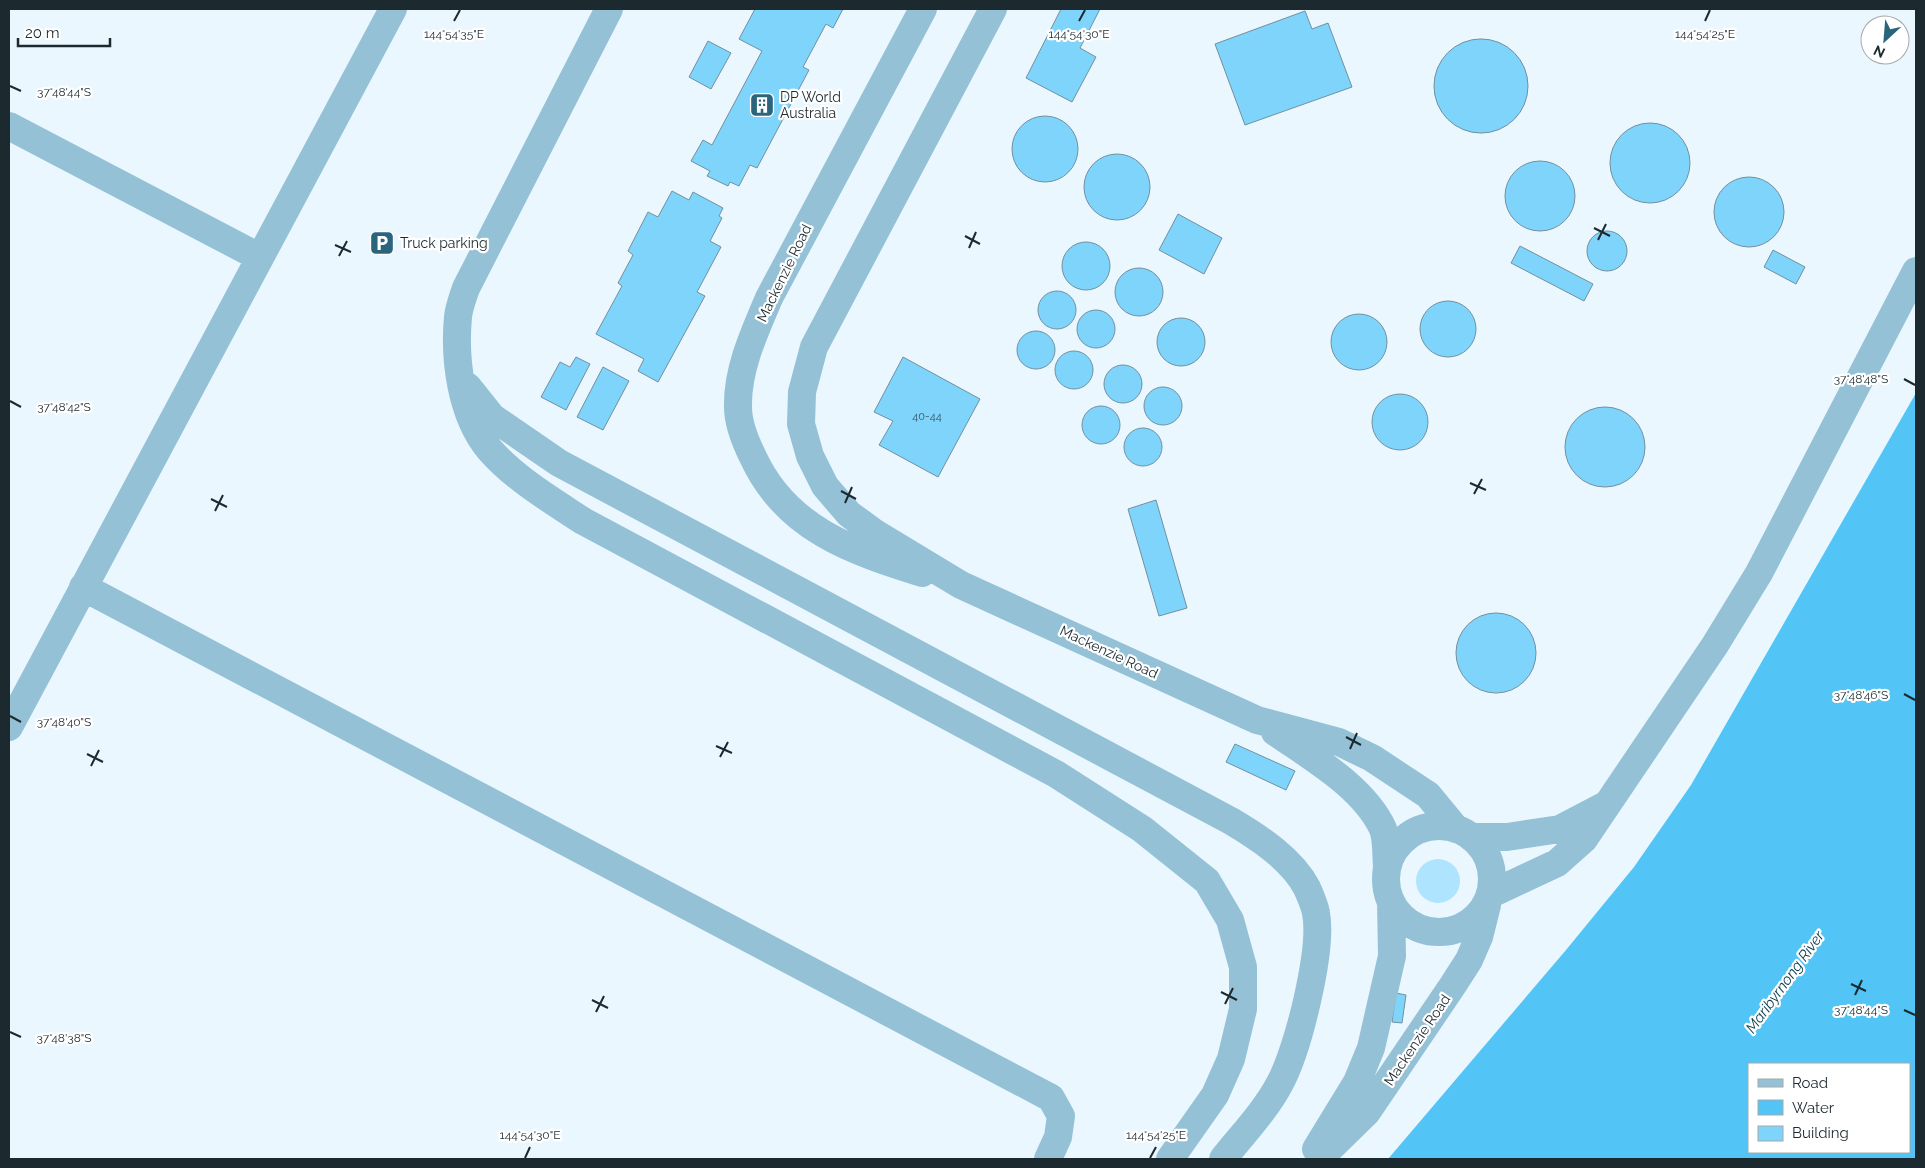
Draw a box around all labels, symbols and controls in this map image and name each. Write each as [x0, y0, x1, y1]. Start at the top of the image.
scale bar [18, 15, 110, 47]
north arrow [1860, 15, 1910, 65]
text: 20 m [25, 24, 60, 42]
text: 144°54'35"E [424, 27, 484, 41]
text: 144°54'30"E [1049, 27, 1109, 41]
text: 144°54'25"E [1675, 27, 1735, 41]
text: N [1871, 42, 1888, 61]
text: 37°48'44"S [37, 85, 91, 99]
place label: DP World Australia [780, 89, 841, 121]
building icon: DP World Australia [749, 92, 775, 118]
street label: Mackenzie Road [754, 222, 814, 324]
parking icon: Truck parking [369, 230, 395, 256]
place label: Truck parking [400, 235, 488, 251]
text: 37°48'48"S [1834, 372, 1888, 386]
text: 37°48'42"S [37, 400, 91, 414]
house number: 40-44 [912, 410, 942, 423]
street label: Mackenzie Road [1057, 622, 1161, 682]
text: 37°48'46"S [1834, 688, 1888, 702]
text: 37°48'40"S [37, 715, 91, 729]
water label: Maribyrnong River [1742, 927, 1829, 1037]
street label: Mackenzie Road [1381, 991, 1453, 1089]
text: 37°48'44"S [1834, 1003, 1888, 1017]
text: 37°48'38"S [36, 1031, 92, 1045]
legend [1748, 1063, 1910, 1153]
text: Road [1792, 1074, 1828, 1092]
text: Water [1792, 1099, 1835, 1117]
text: Building [1792, 1124, 1849, 1142]
text: 144°54'30"E [500, 1128, 560, 1142]
text: 144°54'25"E [1126, 1128, 1186, 1142]

